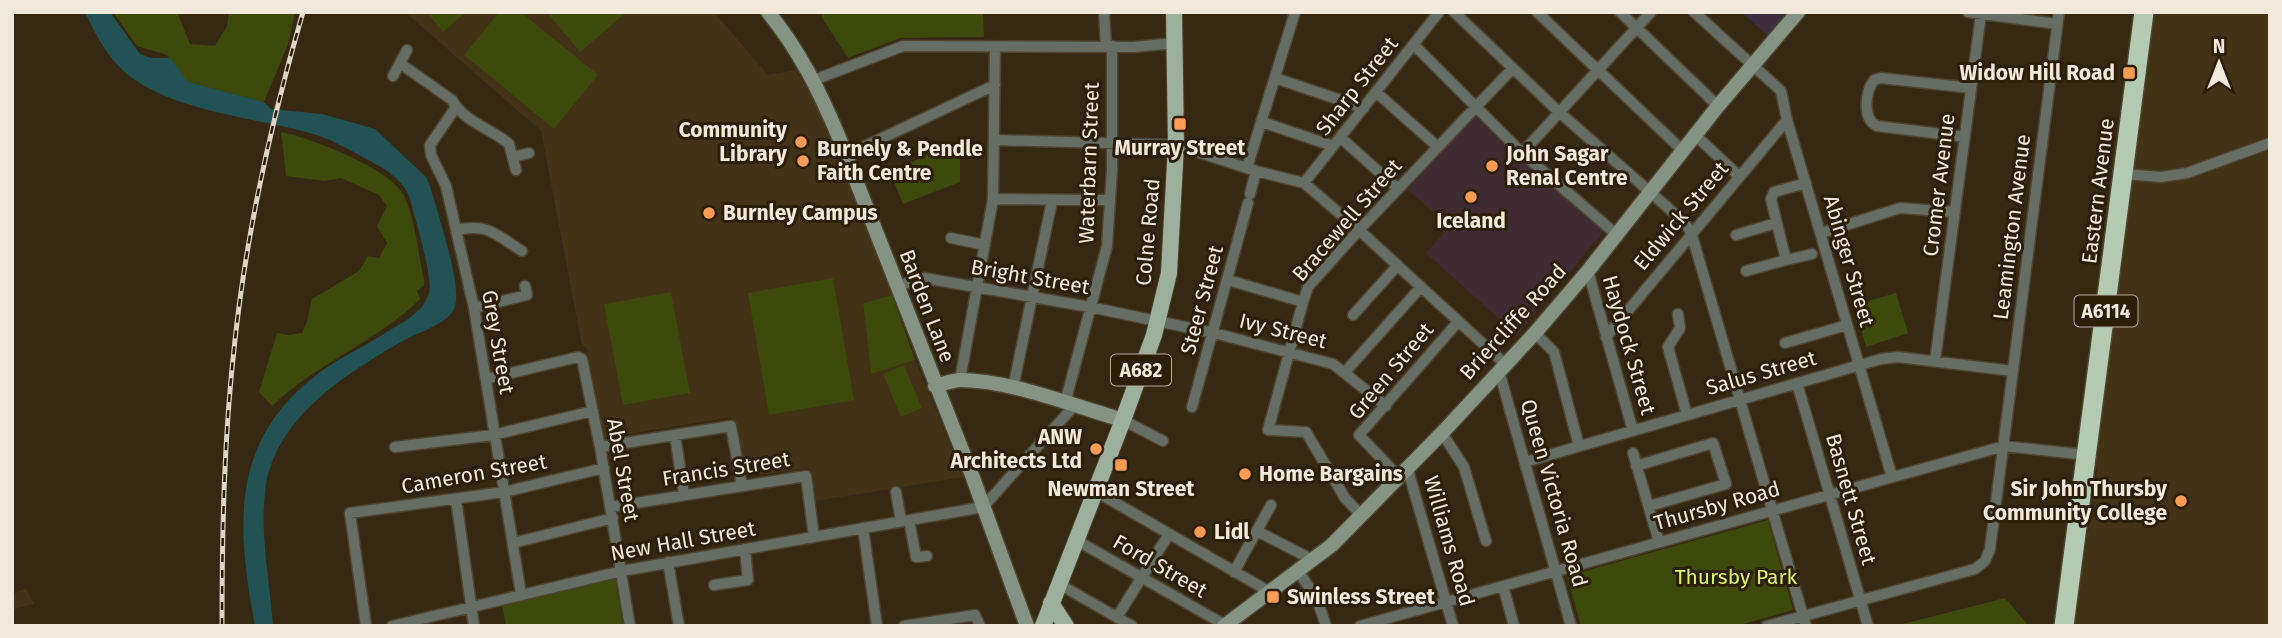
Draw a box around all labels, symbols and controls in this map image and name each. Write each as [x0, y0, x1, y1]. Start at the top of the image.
north arrow [2184, 28, 2254, 98]
street label: Sharp Street [1310, 31, 1404, 141]
text: N [2213, 35, 2225, 58]
place label: Widow Hill Road [1960, 60, 2115, 86]
marker: Widow Hill Road [2121, 65, 2137, 81]
street label: Waterbarn Street [1073, 81, 1105, 244]
street label: Cromer Avenue [1917, 112, 1961, 258]
marker: Murray Street [1172, 116, 1188, 132]
place label: Community Library [679, 117, 787, 167]
street label: Eastern Avenue [2076, 117, 2120, 265]
street label: Leamington Avenue [1988, 133, 2036, 321]
marker: Community Library [793, 134, 809, 150]
place label: Murray Street [1115, 135, 1246, 161]
place label: Burnely & Pendle Faith Centre [817, 136, 983, 186]
place label: John Sagar Renal Centre [1505, 141, 1628, 191]
marker: Burnely & Pendle Faith Centre [795, 153, 811, 169]
street label: Bracewell Street [1287, 153, 1408, 287]
street label: Eldwick Street [1628, 156, 1734, 276]
marker: John Sagar Renal Centre [1484, 158, 1500, 174]
street label: Colne Road [1130, 177, 1166, 287]
marker: Iceland [1463, 189, 1479, 205]
street label: Abinger Street [1818, 192, 1880, 330]
place label: Burnley Campus [723, 200, 878, 226]
marker: Burnley Campus [701, 205, 717, 221]
place label: Iceland [1436, 208, 1506, 234]
street label: Steer Street [1175, 242, 1229, 358]
street label: Barden Lane [894, 246, 960, 366]
street label: Bright Street [969, 254, 1092, 300]
street label: Briercliffe Road [1454, 259, 1572, 385]
street label: Haydock Street [1597, 272, 1661, 418]
street label: Grey Street [476, 288, 520, 396]
road number: A6114 [2074, 296, 2138, 326]
street label: Ivy Street [1236, 308, 1330, 355]
street label: Green Street [1343, 317, 1439, 425]
street label: Salus Street [1703, 345, 1819, 401]
road number: A682 [1111, 354, 1171, 386]
street label: Queen Victoria Road [1515, 396, 1593, 590]
street label: Abel Street [601, 416, 645, 524]
place label: ANW Architects Ltd [950, 424, 1082, 474]
street label: Basnett Street [1820, 430, 1882, 568]
marker: ANW Architects Ltd [1088, 441, 1104, 457]
street label: Francis Street [660, 446, 792, 492]
street label: Cameron Street [399, 448, 549, 500]
marker: Newman Street [1113, 457, 1129, 473]
place label: Home Bargains [1259, 461, 1403, 487]
marker: Home Bargains [1237, 466, 1253, 482]
street label: Williams Road [1418, 473, 1480, 609]
place label: Newman Street [1048, 476, 1195, 502]
street label: Thursby Road [1651, 476, 1783, 536]
place label: Sir John Thursby Community College [1983, 476, 2167, 526]
marker: Sir John Thursby Community College [2173, 493, 2189, 509]
street label: New Hall Street [608, 515, 758, 567]
place label: Lidl [1214, 519, 1250, 545]
marker: Lidl [1192, 524, 1208, 540]
street label: Ford Street [1108, 529, 1212, 604]
park label: Thursby Park [1675, 564, 1798, 590]
place label: Swinless Street [1287, 584, 1436, 610]
marker: Swinless Street [1265, 589, 1281, 605]

